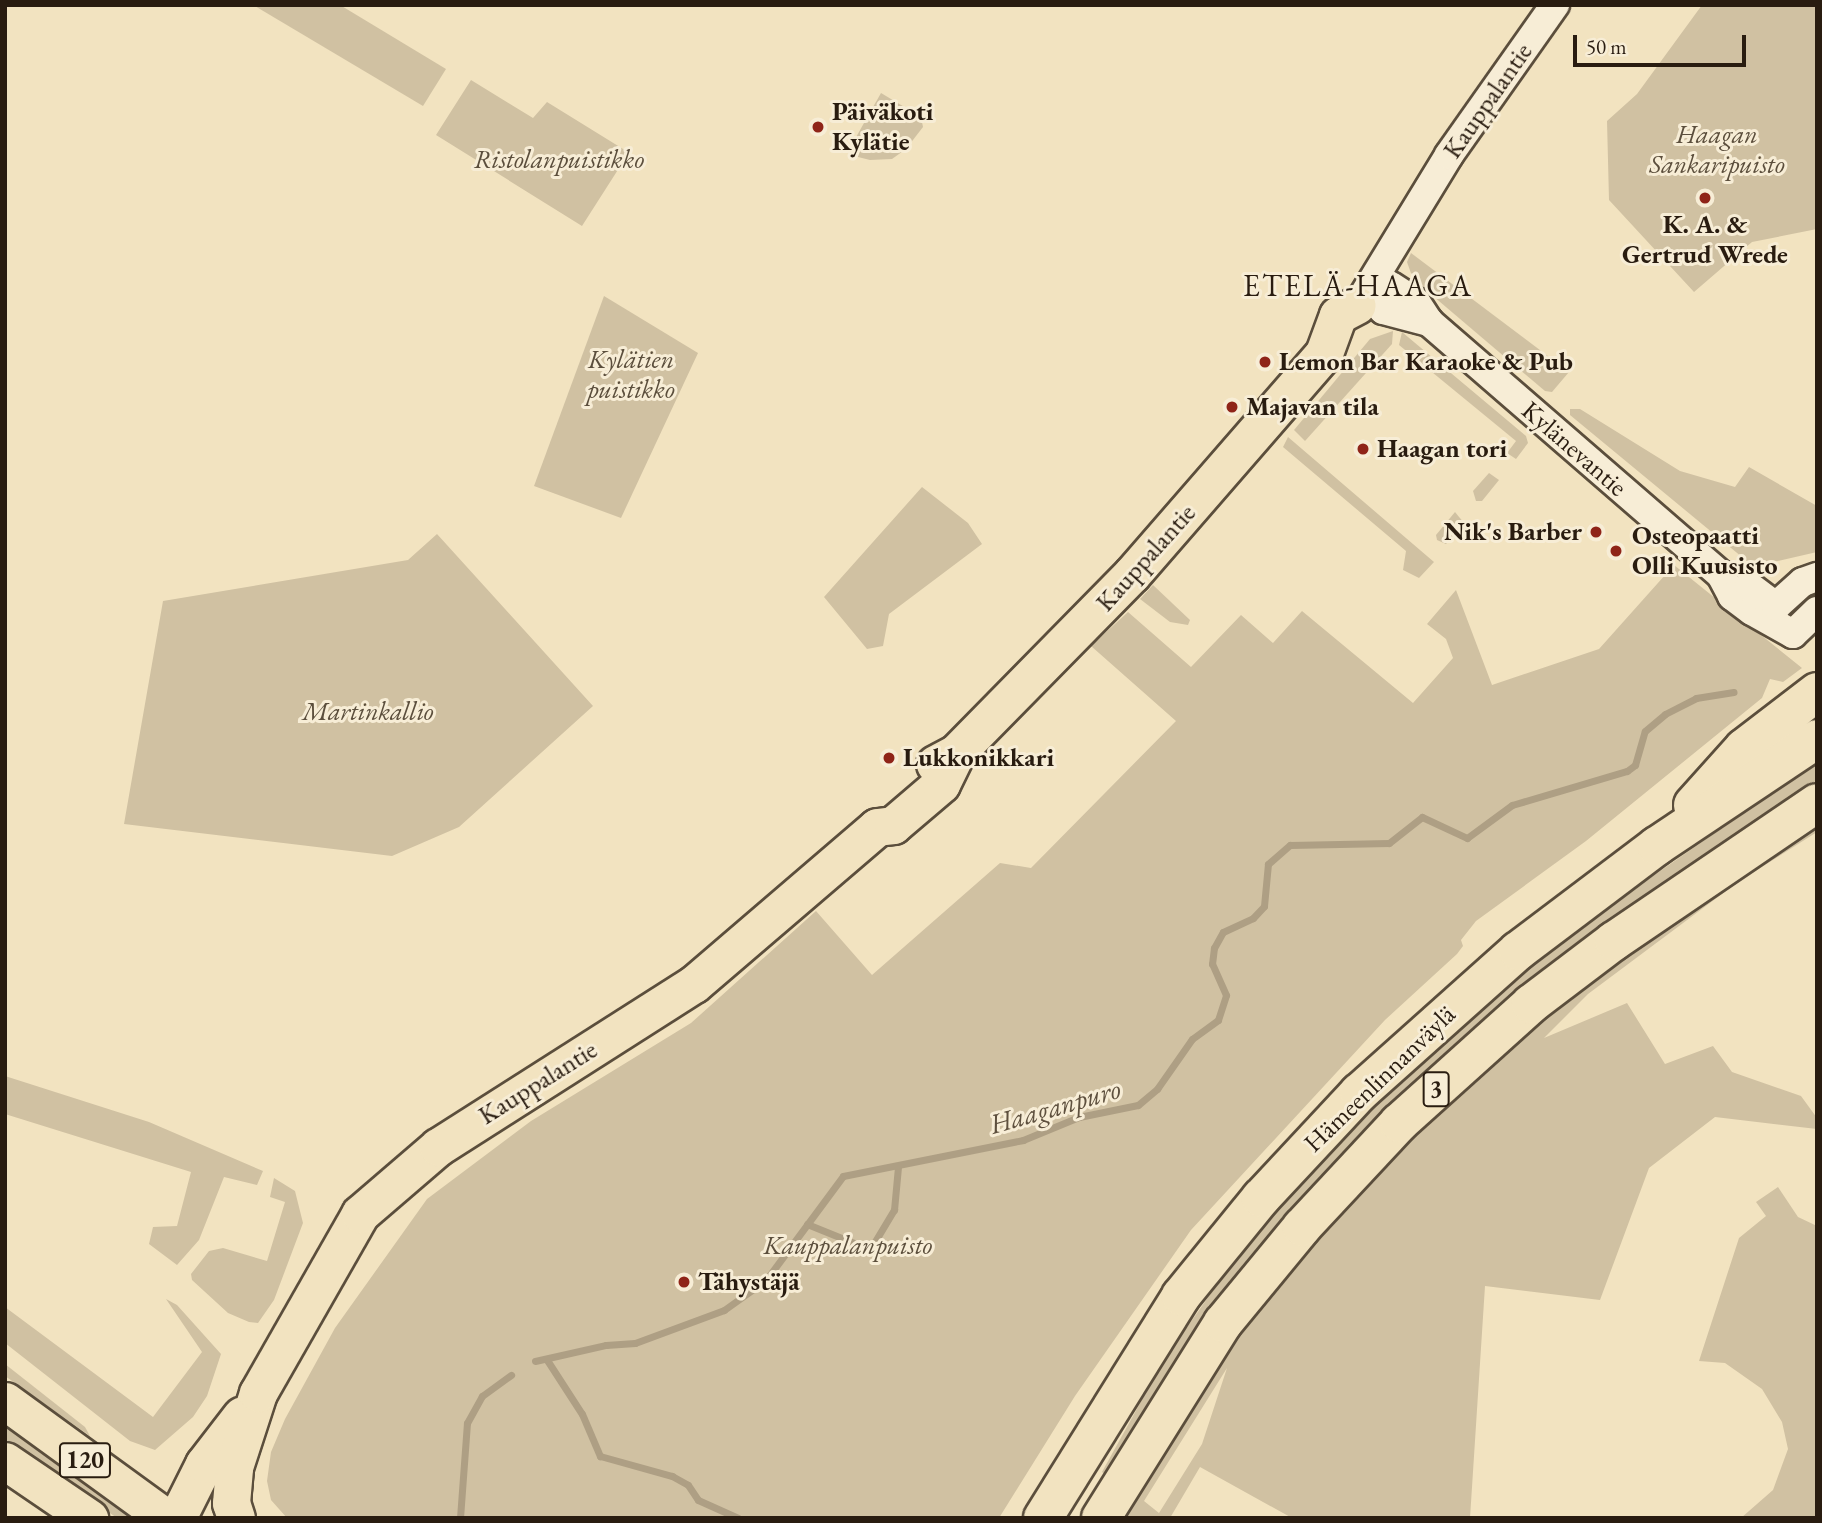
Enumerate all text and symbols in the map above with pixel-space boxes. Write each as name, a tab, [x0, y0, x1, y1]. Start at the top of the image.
scale bar	[1577, 21, 1750, 65]
text: 50 m	[1586, 33, 1627, 60]
street label: Kauppalantie	[1437, 37, 1539, 165]
place label: Päiväkoti Kylätie	[832, 96, 933, 158]
marker: Päiväkoti Kylätie	[810, 119, 826, 135]
park label: Haagan Sankaripuisto	[1649, 119, 1785, 180]
park label: Ristolanpuistikko	[474, 144, 644, 176]
marker: K. A. & Gertrud Wrede	[1697, 190, 1713, 206]
place label: K. A. & Gertrud Wrede	[1622, 209, 1788, 270]
district label: ETELÄ-HAAGA	[1244, 268, 1472, 304]
park label: Kylätien puistikko	[587, 344, 675, 406]
place label: Lemon Bar Karaoke & Pub	[1279, 346, 1573, 378]
marker: Lemon Bar Karaoke & Pub	[1257, 354, 1273, 370]
place label: Majavan tila	[1246, 391, 1379, 423]
street label: Kylänevantie	[1515, 395, 1633, 503]
marker: Majavan tila	[1224, 399, 1240, 415]
place label: Haagan tori	[1377, 433, 1507, 465]
marker: Haagan tori	[1355, 441, 1371, 457]
street label: Kauppalantie	[1090, 498, 1202, 618]
place label: Nik's Barber	[1444, 516, 1582, 548]
place label: Osteopaatti Olli Kuusisto	[1632, 520, 1777, 582]
marker: Nik's Barber	[1588, 524, 1604, 540]
marker: Osteopaatti Olli Kuusisto	[1606, 541, 1626, 561]
park label: Martinkallio	[302, 696, 434, 728]
place label: Lukkonikkari	[903, 742, 1054, 774]
marker: Lukkonikkari	[881, 750, 897, 766]
street label: Hämeenlinnanväylä	[1298, 999, 1462, 1159]
street label: Kauppalantie	[473, 1034, 603, 1132]
road number: 3	[1422, 1069, 1450, 1110]
water label: Haaganpuro	[986, 1071, 1124, 1141]
park label: Kauppalanpuisto	[764, 1230, 932, 1262]
place label: Tähystäjä	[698, 1266, 800, 1298]
marker: Tähystäjä	[676, 1274, 692, 1290]
road number: 120	[59, 1440, 111, 1480]

